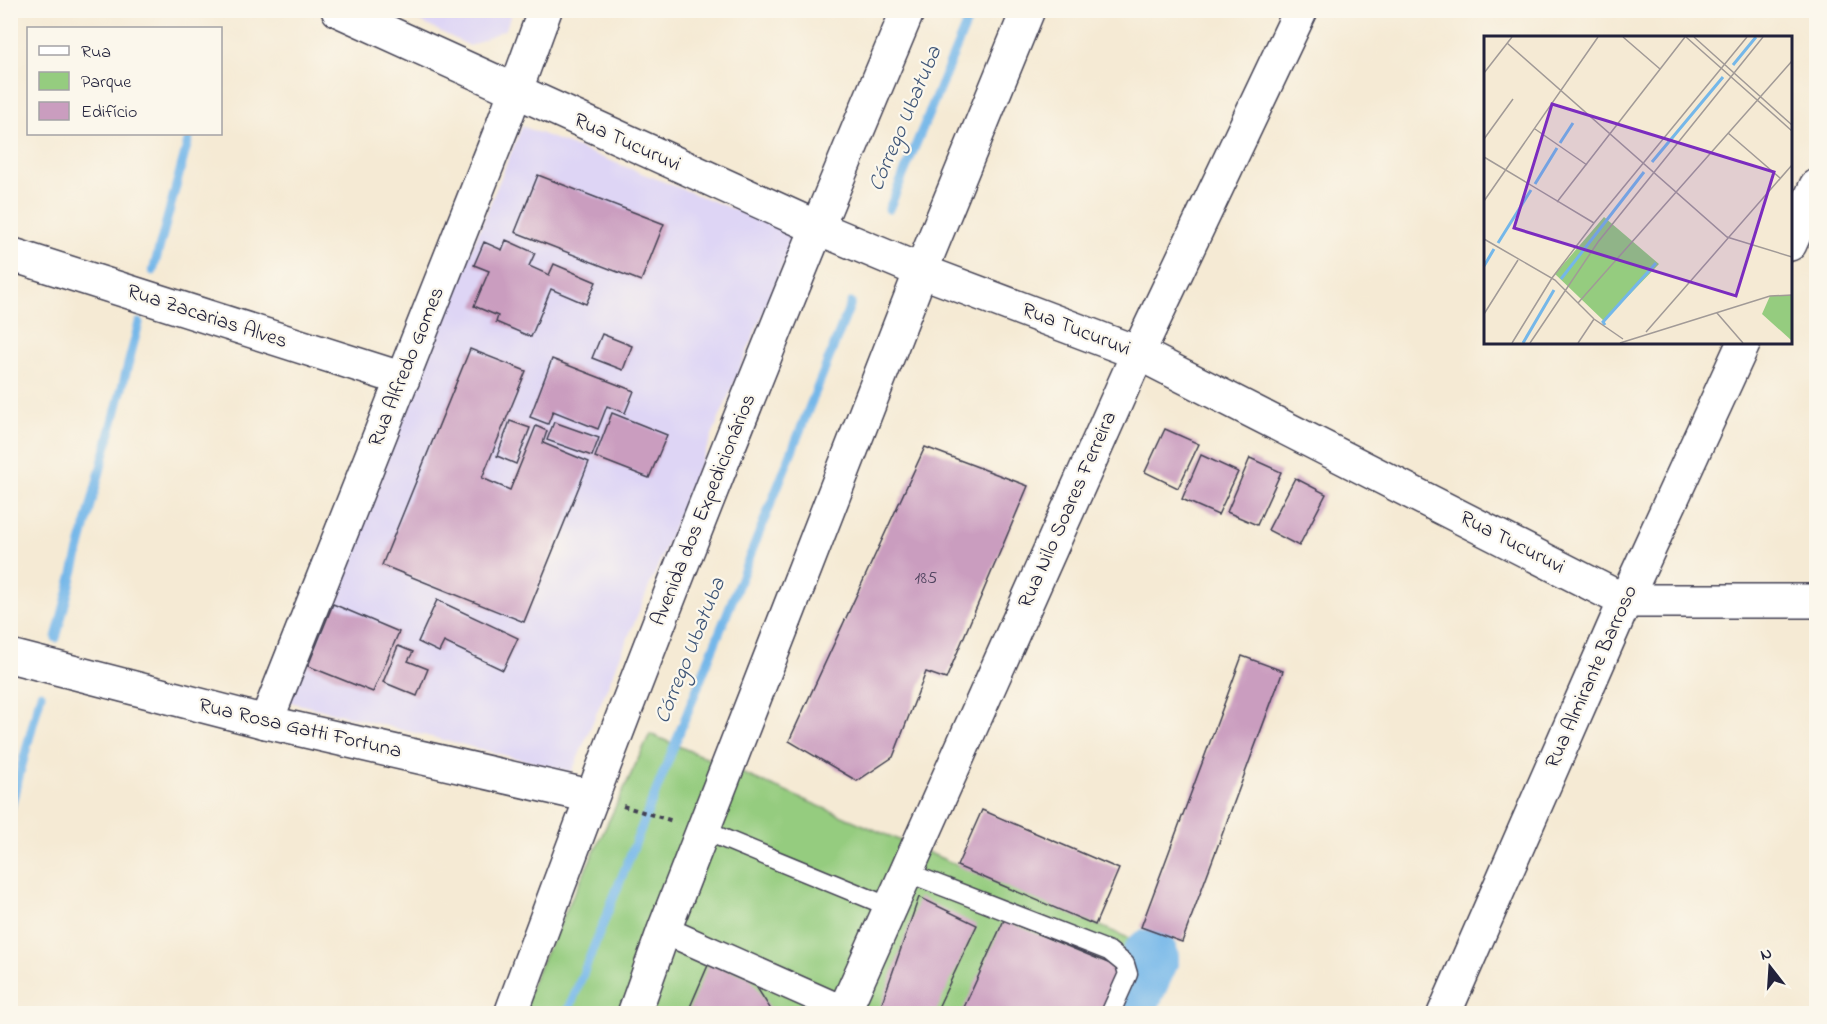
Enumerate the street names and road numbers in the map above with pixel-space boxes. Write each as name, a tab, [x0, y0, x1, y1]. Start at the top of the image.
street label: Rua Tucuruvi	[569, 106, 685, 180]
street label: Rua Zacarias Alves	[123, 277, 291, 357]
street label: Rua Alfredo Gomes	[361, 283, 453, 451]
street label: Rua Tucuruvi	[1017, 295, 1135, 365]
street label: Avenida dos Expedicionários	[644, 390, 764, 630]
street label: Rua Nilo Soares Ferreira	[1011, 407, 1125, 613]
street label: Rua Tucuruvi	[1454, 504, 1570, 582]
street label: Rua Almirante Barroso	[1538, 581, 1646, 773]
street label: Rua Rosa Gatti Fortuna	[196, 691, 404, 767]

